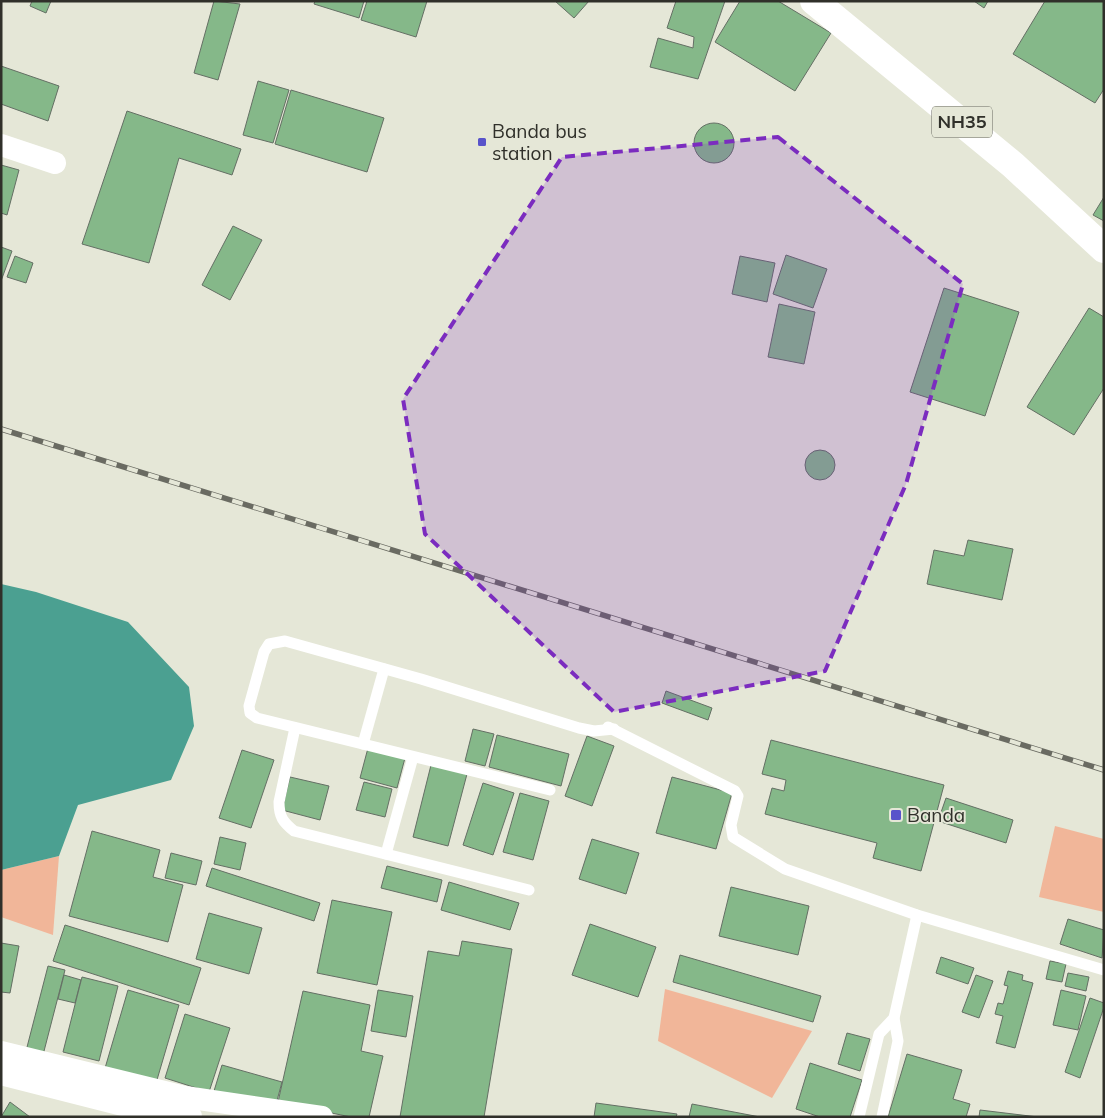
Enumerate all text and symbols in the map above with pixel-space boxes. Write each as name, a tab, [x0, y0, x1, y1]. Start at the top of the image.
road number: NH35	[932, 106, 992, 138]
place label: Banda bus station	[492, 119, 587, 165]
marker: Banda bus station	[476, 136, 488, 148]
place label: Banda	[907, 803, 965, 827]
marker: Banda	[889, 808, 903, 822]

